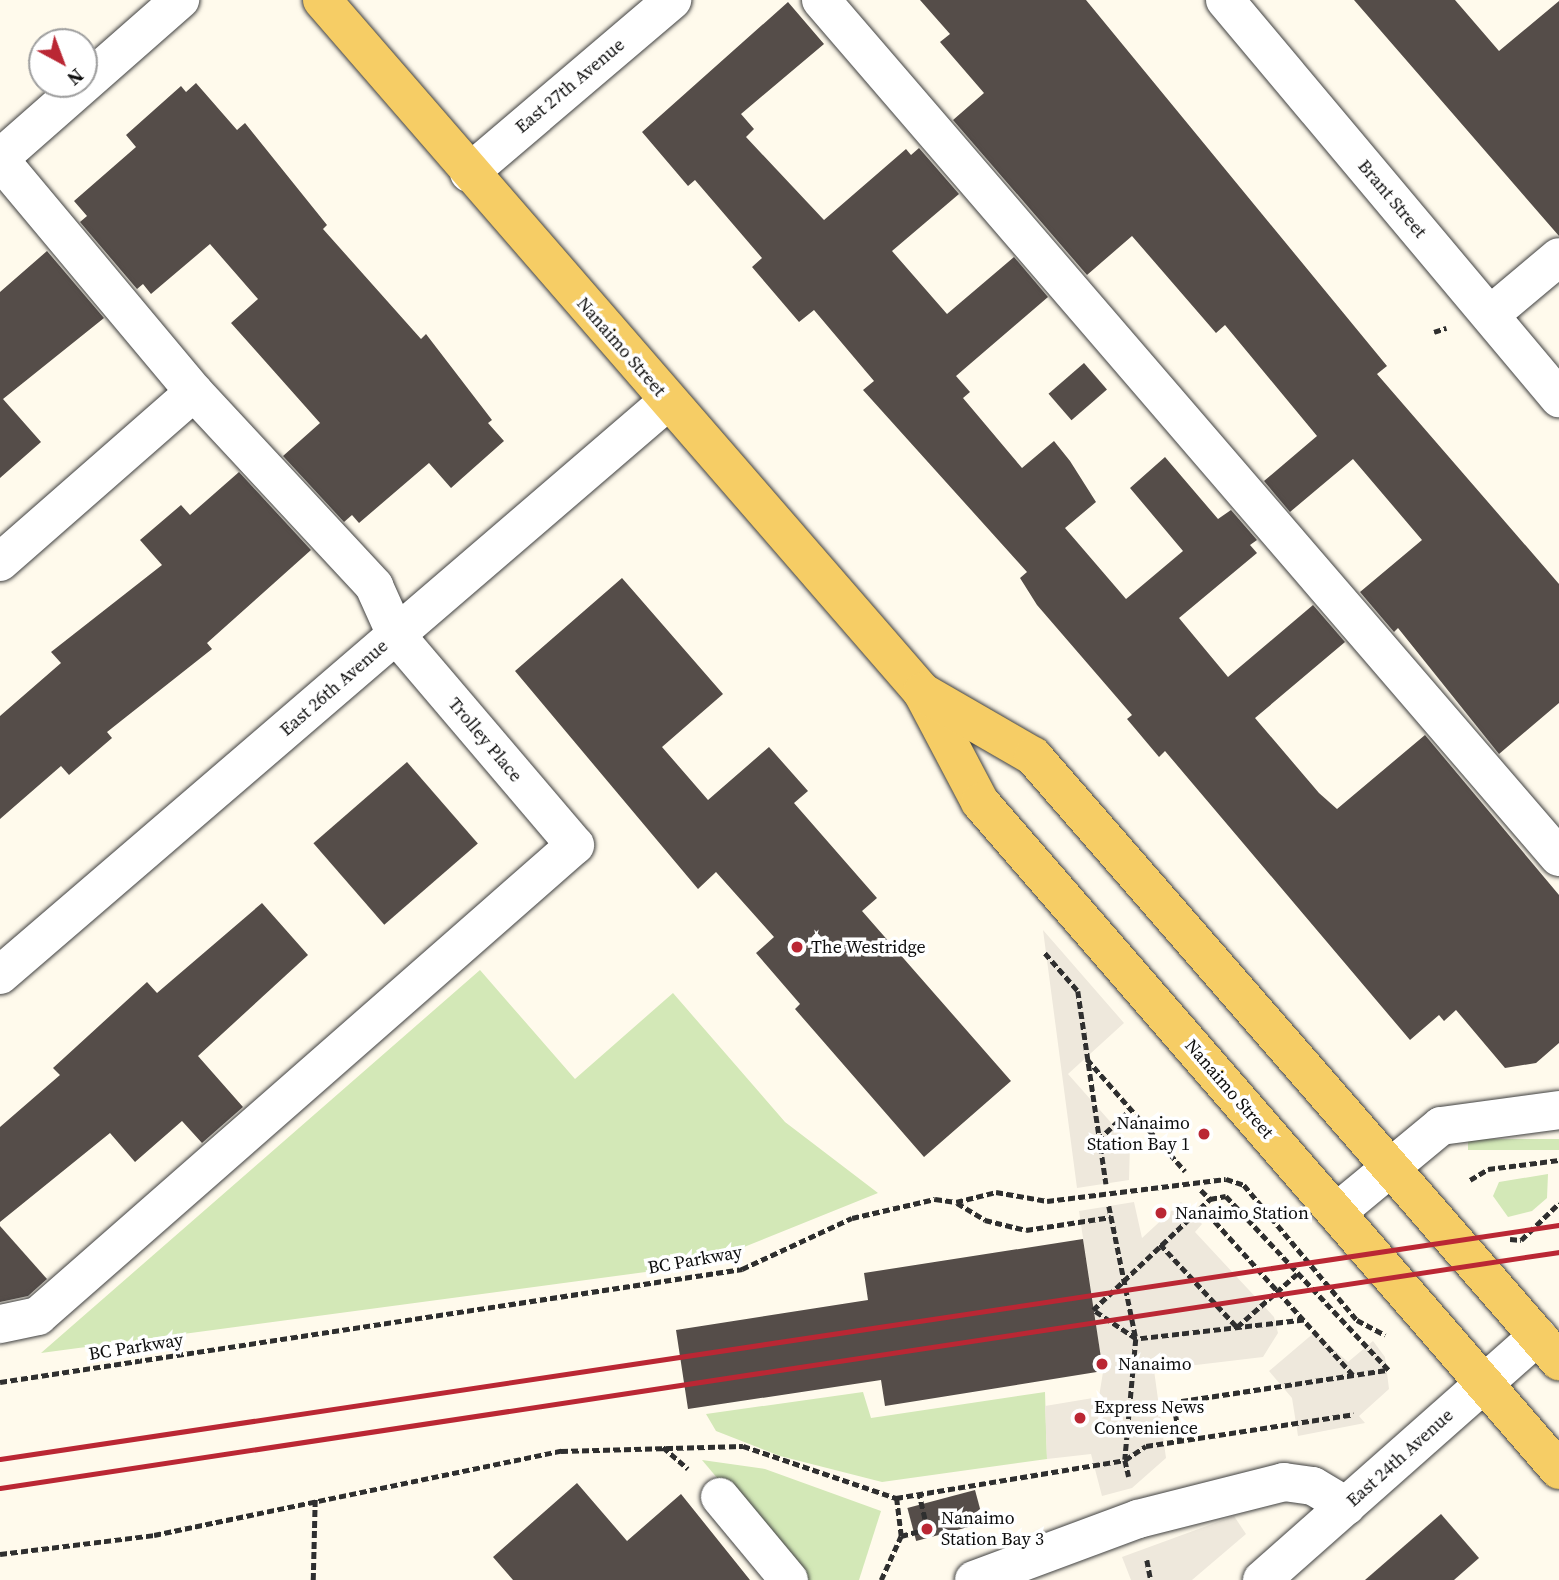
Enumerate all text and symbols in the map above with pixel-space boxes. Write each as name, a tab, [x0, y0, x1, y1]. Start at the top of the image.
north arrow	[28, 28, 98, 98]
street label: East 27th Avenue	[511, 34, 629, 138]
text: N	[62, 63, 89, 92]
street label: Brant Street	[1353, 156, 1431, 242]
street label: Nanaimo Street	[572, 293, 670, 401]
street label: East 26th Avenue	[276, 635, 392, 741]
street label: Trolley Place	[443, 693, 527, 787]
place label: The Westridge	[811, 936, 926, 958]
marker: The Westridge	[789, 939, 805, 955]
street label: Nanaimo Street	[1180, 1035, 1278, 1143]
place label: Nanaimo Station Bay 1	[1087, 1113, 1190, 1156]
marker: Nanaimo Station Bay 1	[1196, 1126, 1212, 1142]
place label: Nanaimo Station	[1175, 1202, 1309, 1224]
marker: Nanaimo Station	[1153, 1205, 1169, 1221]
street label: BC Parkway	[646, 1241, 744, 1279]
street label: BC Parkway	[87, 1329, 185, 1365]
place label: Nanaimo	[1118, 1353, 1192, 1375]
marker: Nanaimo	[1092, 1354, 1112, 1374]
place label: Express News Convenience	[1094, 1397, 1204, 1440]
street label: East 24th Avenue	[1342, 1405, 1458, 1511]
marker: Express News Convenience	[1072, 1410, 1088, 1426]
place label: Nanaimo Station Bay 3	[941, 1508, 1044, 1550]
marker: Nanaimo Station Bay 3	[919, 1521, 935, 1537]

